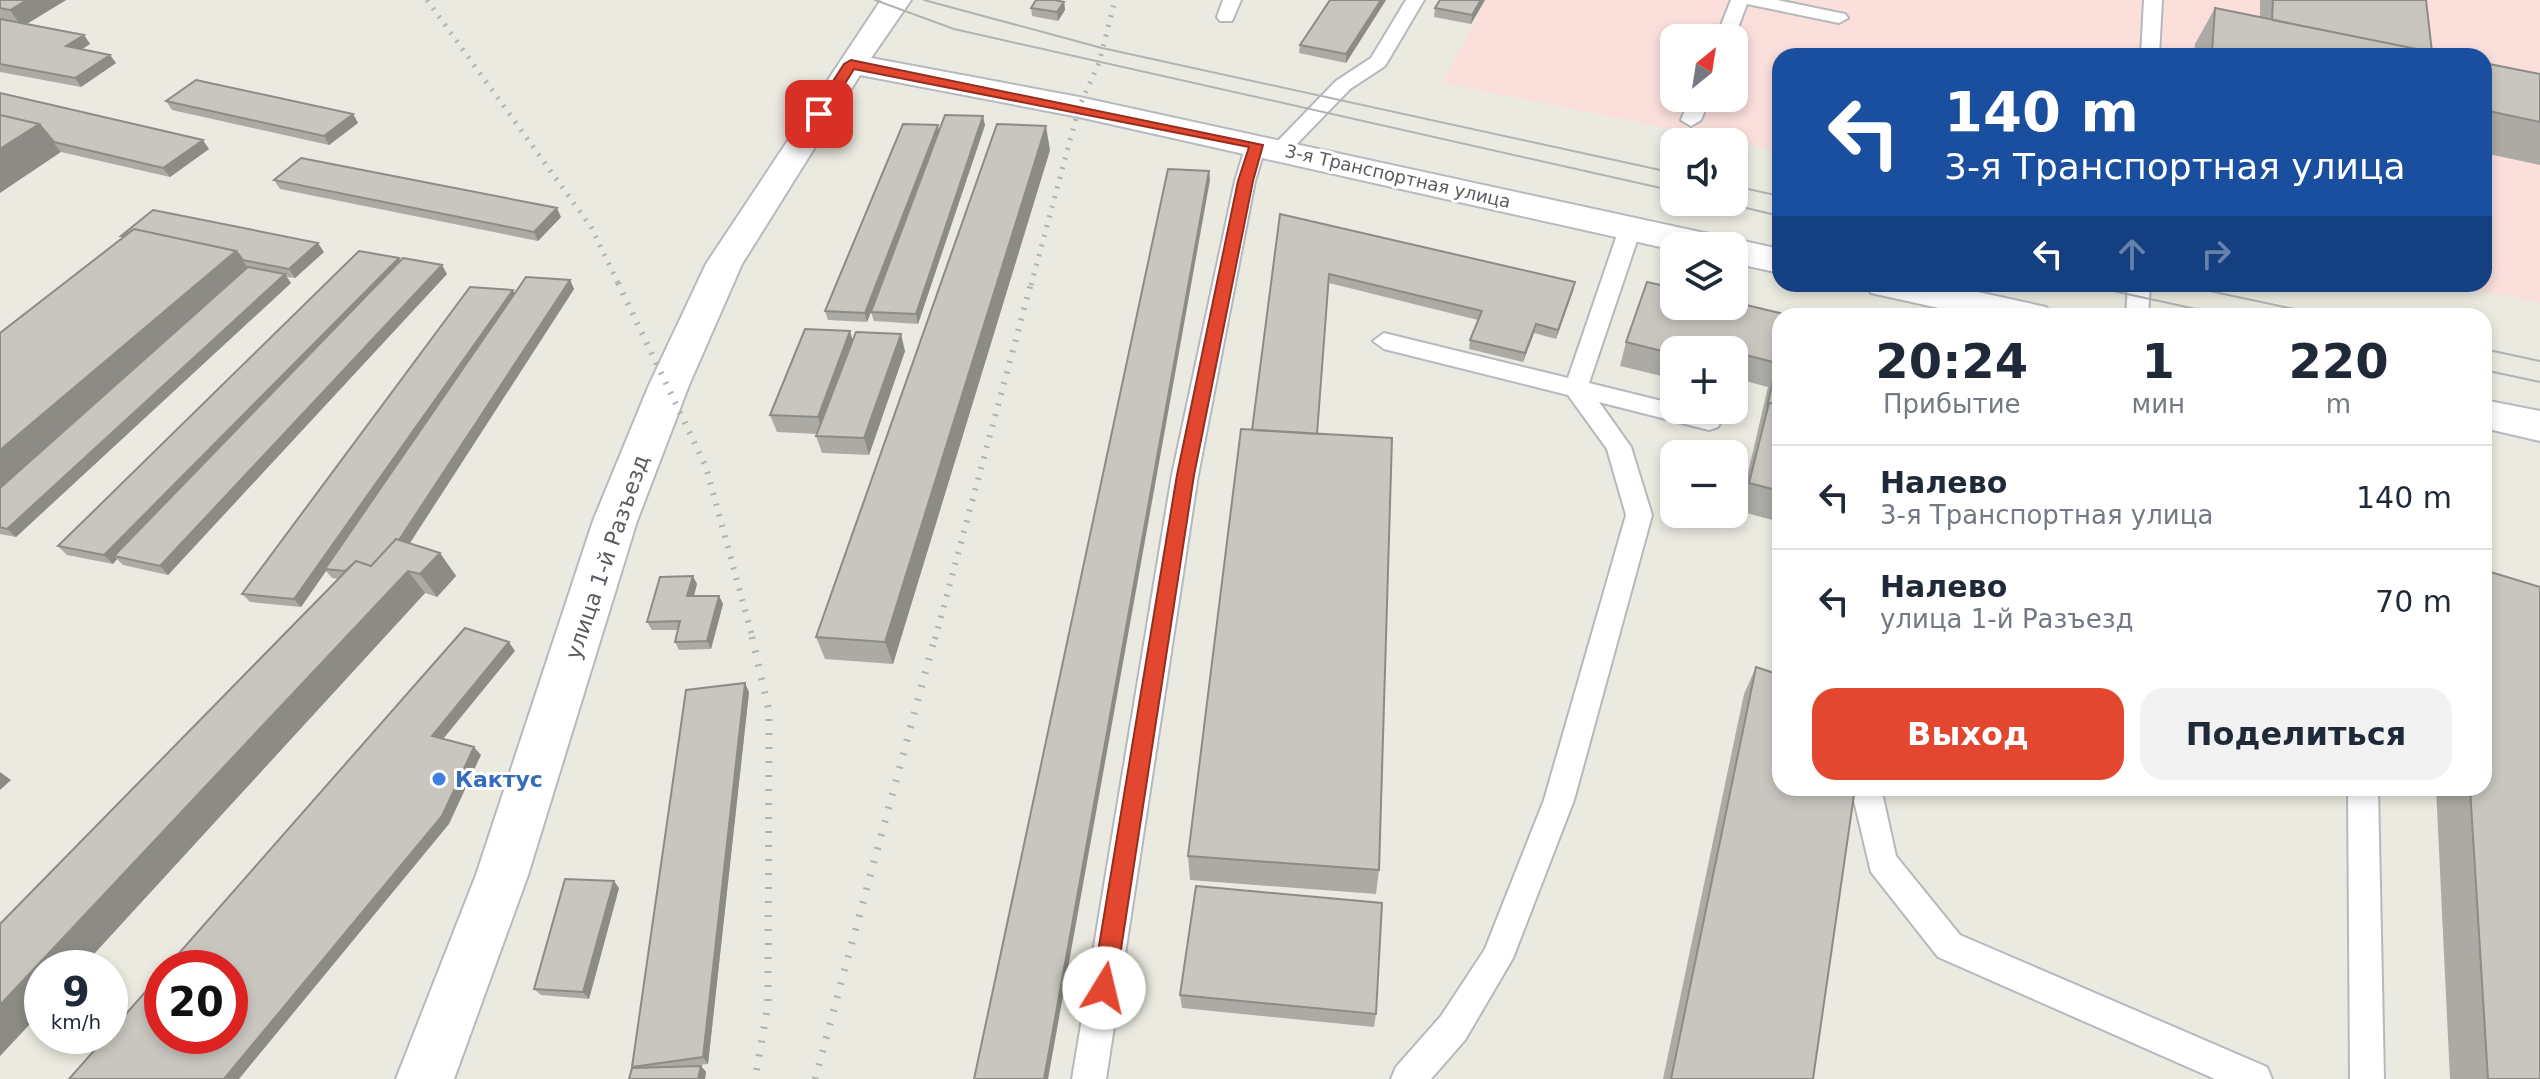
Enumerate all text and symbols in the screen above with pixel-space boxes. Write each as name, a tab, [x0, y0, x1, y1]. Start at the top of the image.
north arrow	[1660, 24, 1748, 112]
map controls	[1660, 24, 1748, 528]
text: 140 m	[1944, 79, 2139, 144]
pin	[785, 80, 853, 148]
icon: left	[1812, 80, 1916, 184]
icon: arrive	[797, 92, 841, 136]
button: sound	[1660, 128, 1748, 216]
street label: 3-я Транспортная улица	[1283, 140, 1513, 212]
text: 3-я Транспортная улица	[1944, 146, 2406, 187]
button: layers	[1660, 232, 1748, 320]
icon: left	[2026, 232, 2070, 276]
icon: ahead	[2110, 232, 2154, 276]
icon: right	[2194, 232, 2238, 276]
text: 20:24	[1875, 333, 2028, 389]
text: 1	[2142, 333, 2175, 389]
text: 220	[2288, 333, 2389, 389]
button: +	[1660, 336, 1748, 424]
text: Прибытие	[1883, 389, 2021, 419]
text: мин	[2132, 389, 2185, 419]
text: m	[2326, 389, 2351, 419]
button: −	[1660, 440, 1748, 528]
street label: улица 1-й Разъезд	[560, 452, 654, 662]
text: Налево	[1880, 465, 2007, 500]
icon: left	[1812, 475, 1856, 519]
text: 140 m	[2356, 480, 2452, 515]
text: 3-я Транспортная улица	[1880, 500, 2213, 530]
text: Налево	[1880, 569, 2007, 604]
icon: left	[1812, 579, 1856, 623]
text: 70 m	[2375, 584, 2452, 619]
text: улица 1-й Разъезд	[1880, 604, 2134, 634]
button: Выход	[1812, 688, 2124, 780]
button: Поделиться	[2140, 688, 2452, 780]
place label: Кактус	[455, 767, 543, 792]
marker: Кактус	[430, 770, 448, 788]
position arrow	[1062, 946, 1146, 1030]
speed limit sign: 20	[144, 950, 248, 1054]
text: 9	[62, 969, 90, 1015]
text: km/h	[51, 1010, 101, 1034]

